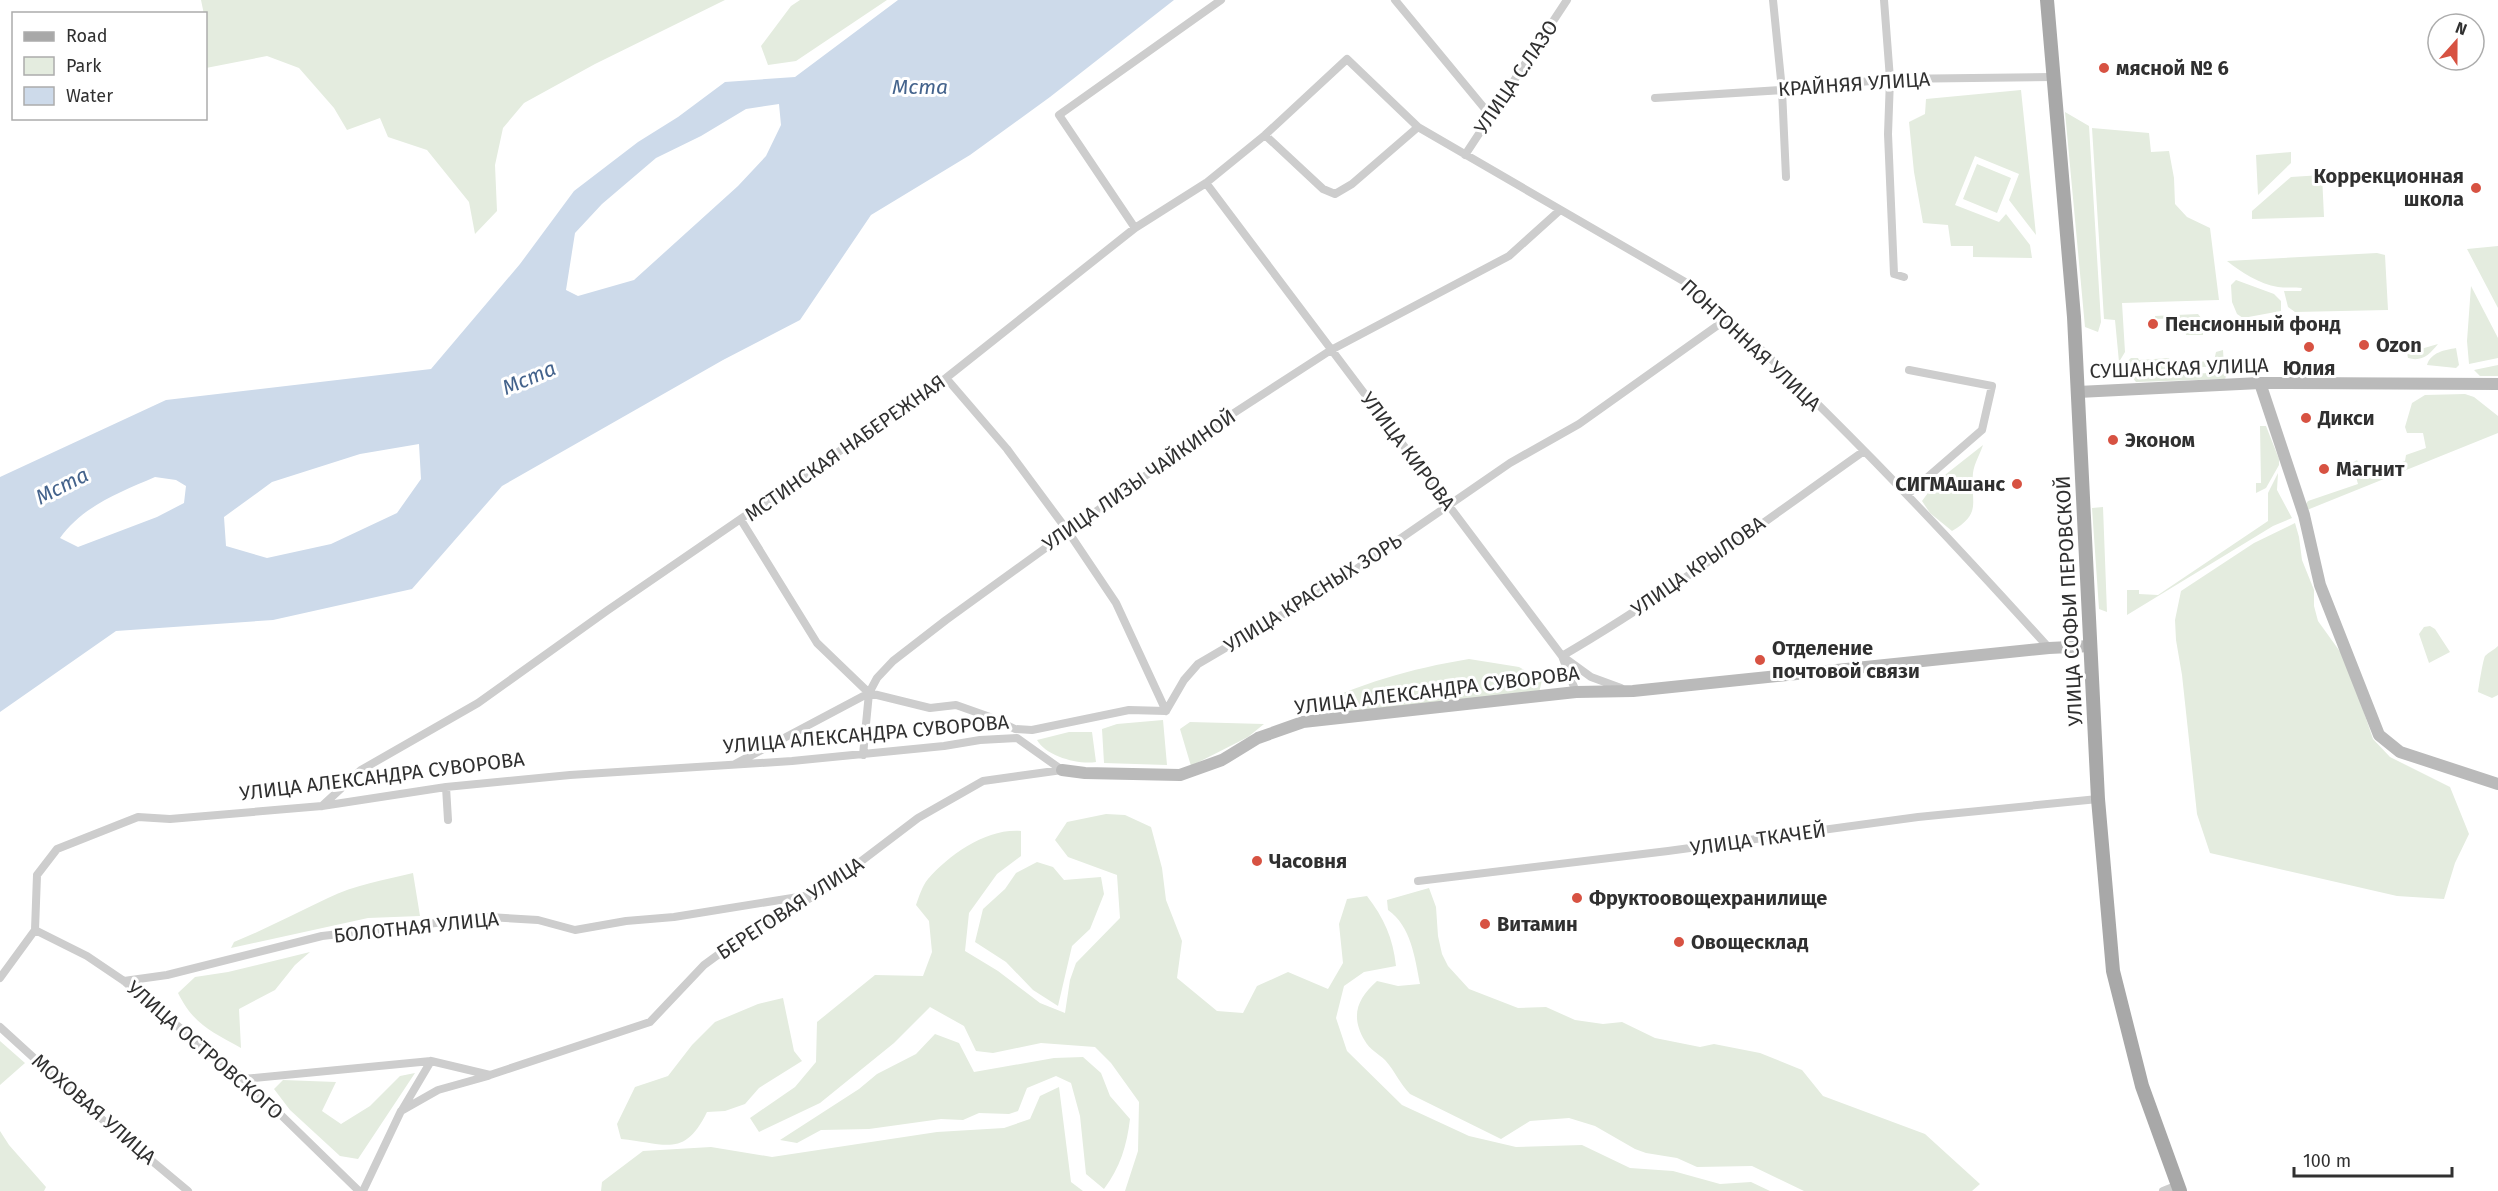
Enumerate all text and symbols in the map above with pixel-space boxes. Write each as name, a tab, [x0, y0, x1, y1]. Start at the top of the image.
legend	[12, 12, 207, 120]
north arrow	[2426, 12, 2486, 72]
street label: УЛИЦА С.ЛАЗО	[1469, 15, 1563, 139]
text: N	[2453, 18, 2470, 39]
text: Road	[66, 25, 108, 47]
text: Park	[66, 55, 102, 77]
place label: мясной № 6	[2116, 56, 2229, 80]
marker: мясной № 6	[2097, 61, 2111, 75]
street label: КРАЙНЯЯ УЛИЦА	[1777, 67, 1931, 101]
water label: Мста	[892, 74, 948, 100]
text: Water	[66, 85, 113, 107]
place label: Коррекционная школа	[2313, 164, 2464, 211]
marker: Коррекционная школа	[2469, 181, 2483, 195]
street label: ПОНТОННАЯ УЛИЦА	[1676, 274, 1826, 416]
place label: Пенсионный фонд	[2165, 312, 2341, 336]
marker: Пенсионный фонд	[2146, 317, 2160, 331]
place label: Ozon	[2376, 333, 2422, 357]
marker: Ozon	[2357, 338, 2371, 352]
marker: Юлия	[2302, 340, 2316, 354]
street label: СУШАНСКАЯ УЛИЦА	[2089, 353, 2270, 383]
water label: Мста	[498, 355, 560, 401]
place label: Юлия	[2283, 356, 2335, 380]
street label: МСТИНСКАЯ НАБЕРЕЖНАЯ	[740, 370, 950, 526]
street label: УЛИЦА КИРОВА	[1356, 387, 1461, 515]
street label: УЛИЦА ЛИЗЫ ЧАЙКИНОЙ	[1038, 404, 1240, 556]
place label: Дикси	[2317, 406, 2375, 430]
marker: Дикси	[2299, 411, 2313, 425]
place label: Эконом	[2125, 428, 2195, 452]
marker: Эконом	[2106, 433, 2120, 447]
place label: Магнит	[2336, 457, 2405, 481]
water label: Мста	[31, 462, 93, 510]
marker: Магнит	[2317, 462, 2331, 476]
place label: СИГМАшанс	[1895, 472, 2005, 496]
street label: УЛИЦА СОФЬИ ПЕРОВСКОЙ	[2050, 475, 2088, 727]
marker: СИГМАшанс	[2010, 477, 2024, 491]
street label: УЛИЦА КРЫЛОВА	[1627, 511, 1770, 621]
street label: УЛИЦА КРАСНЫХ ЗОРЬ	[1220, 528, 1406, 658]
place label: Отделение почтовой связи	[1772, 636, 1920, 683]
marker: Отделение почтовой связи	[1753, 653, 1767, 667]
street label: УЛИЦА АЛЕКСАНДРА СУВОРОВА	[1293, 661, 1581, 719]
street label: УЛИЦА АЛЕКСАНДРА СУВОРОВА	[722, 710, 1010, 758]
street label: УЛИЦА АЛЕКСАНДРА СУВОРОВА	[238, 747, 526, 805]
street label: УЛИЦА ТКАЧЕЙ	[1689, 818, 1827, 860]
place label: Часовня	[1269, 849, 1347, 873]
street label: БЕРЕГОВАЯ УЛИЦА	[712, 851, 868, 964]
marker: Часовня	[1250, 854, 1264, 868]
place label: Фруктоовощехранилище	[1589, 886, 1827, 910]
marker: Фруктоовощехранилище	[1570, 891, 1584, 905]
street label: БОЛОТНАЯ УЛИЦА	[332, 906, 500, 948]
place label: Витамин	[1497, 912, 1578, 936]
marker: Витамин	[1478, 917, 1492, 931]
place label: Овощесклад	[1691, 930, 1808, 954]
marker: Овощесклад	[1672, 935, 1686, 949]
street label: УЛИЦА ОСТРОВСКОГО	[122, 976, 288, 1124]
street label: МОХОВАЯ УЛИЦА	[27, 1049, 161, 1170]
scale bar	[2294, 1140, 2452, 1178]
text: 100 m	[2303, 1150, 2351, 1172]

